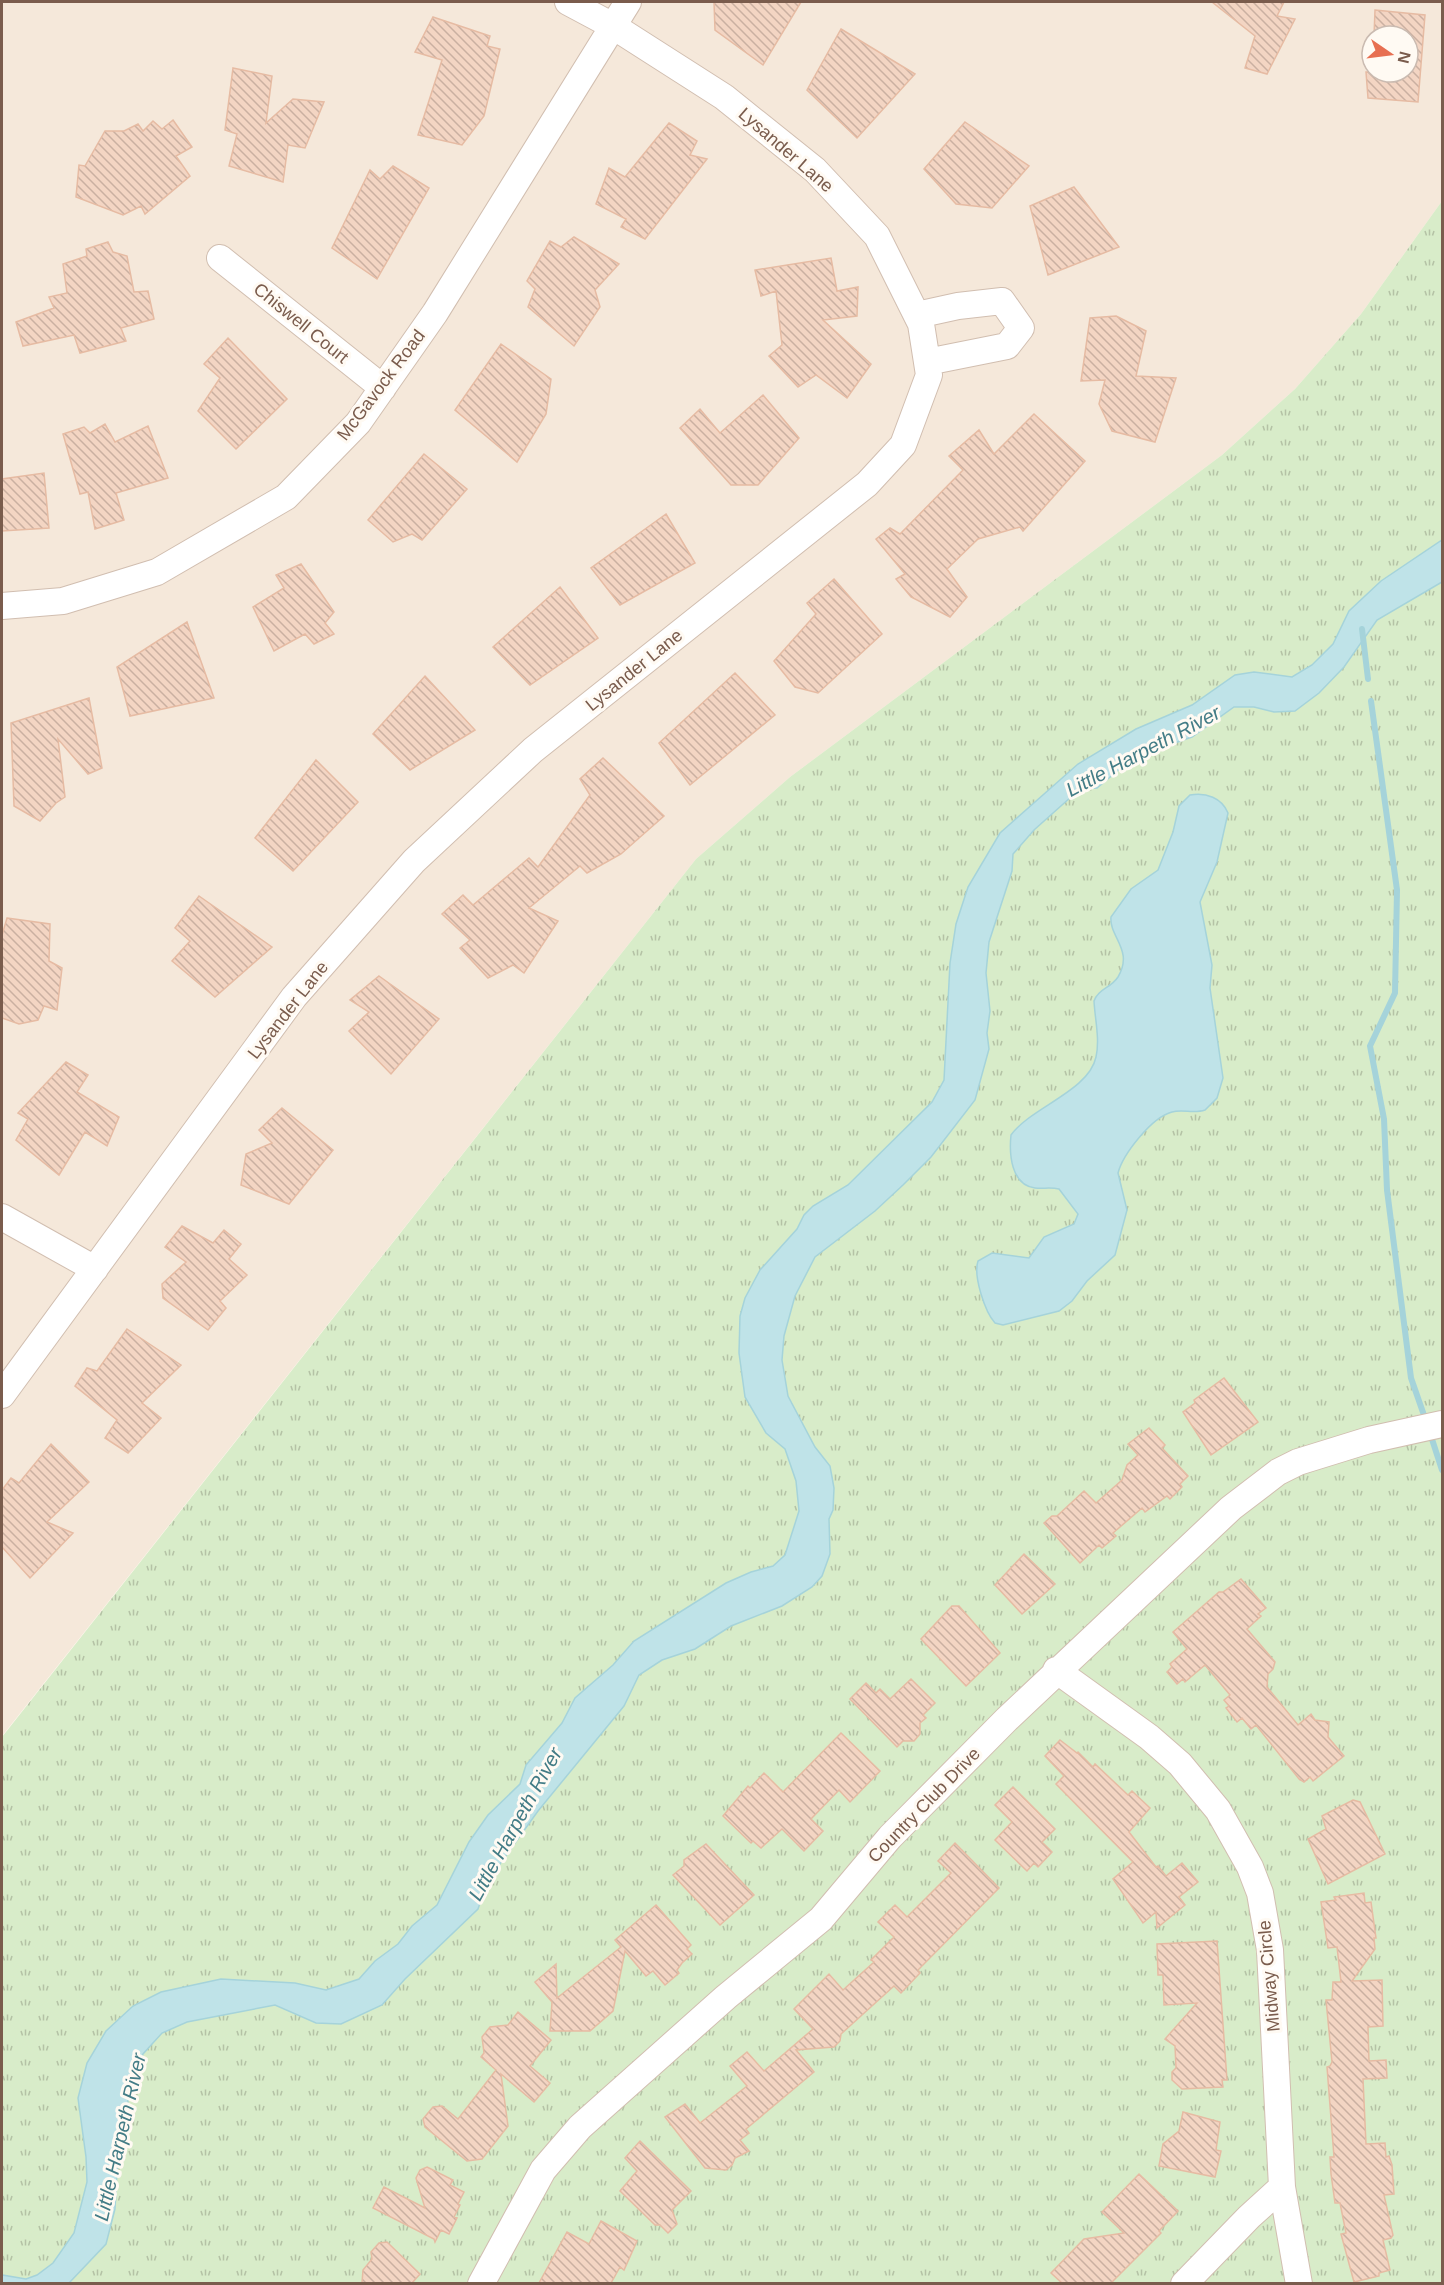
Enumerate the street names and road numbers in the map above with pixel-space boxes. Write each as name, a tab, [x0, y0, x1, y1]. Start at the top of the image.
street label: Lysander Lane	[735, 104, 837, 196]
street label: Chiswell Court	[250, 279, 352, 367]
street label: McGavock Road	[333, 326, 429, 444]
street label: Lysander Lane	[582, 625, 686, 715]
street label: Lysander Lane	[244, 957, 332, 1063]
street label: Country Club Drive	[864, 1743, 984, 1867]
street label: Midway Circle	[1254, 1919, 1284, 2033]

